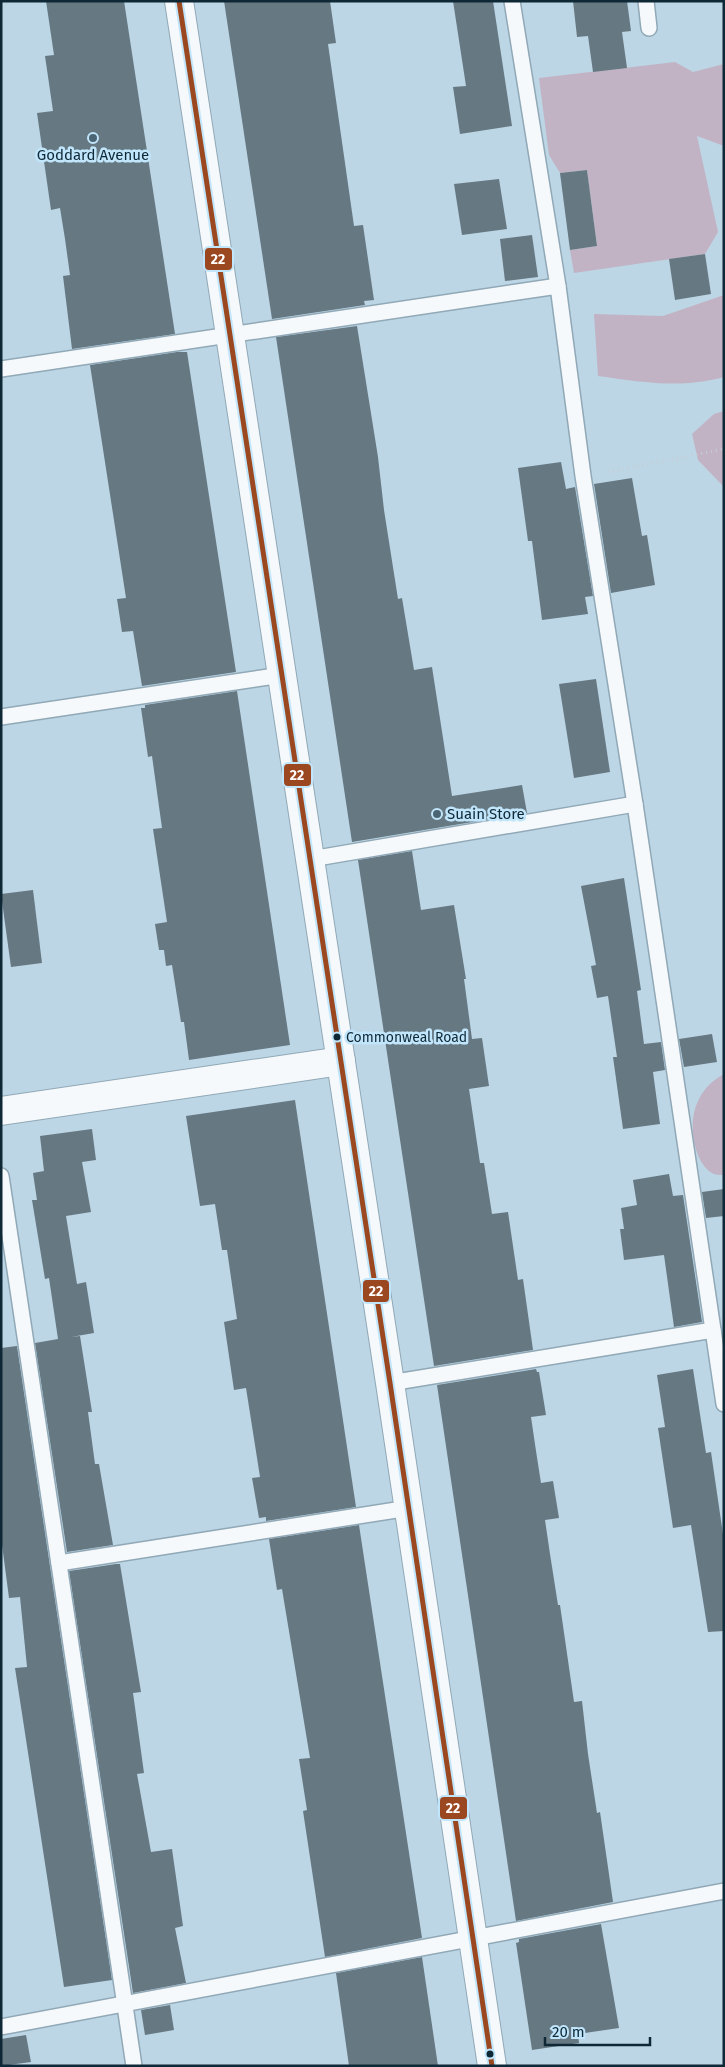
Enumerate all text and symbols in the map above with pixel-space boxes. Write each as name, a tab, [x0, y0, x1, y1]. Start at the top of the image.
marker: Goddard Avenue	[87, 132, 99, 144]
place label: Goddard Avenue	[37, 146, 149, 164]
line badge: 22	[204, 247, 233, 271]
text: 22	[211, 251, 225, 268]
line badge: 22	[283, 763, 312, 787]
text: 22	[290, 767, 304, 784]
place label: Suain Store	[447, 805, 525, 823]
marker: Suain Store	[431, 808, 443, 820]
place label: Commonweal Road	[346, 1029, 467, 1046]
marker: Commonweal Road	[332, 1032, 342, 1042]
line badge: 22	[362, 1279, 390, 1303]
text: 22	[369, 1283, 383, 1300]
line badge: 22	[439, 1796, 468, 1820]
text: 22	[446, 1800, 460, 1817]
scale bar	[545, 2014, 650, 2046]
text: 20 m	[552, 2023, 585, 2041]
unlabelled marker	[485, 2049, 495, 2059]

